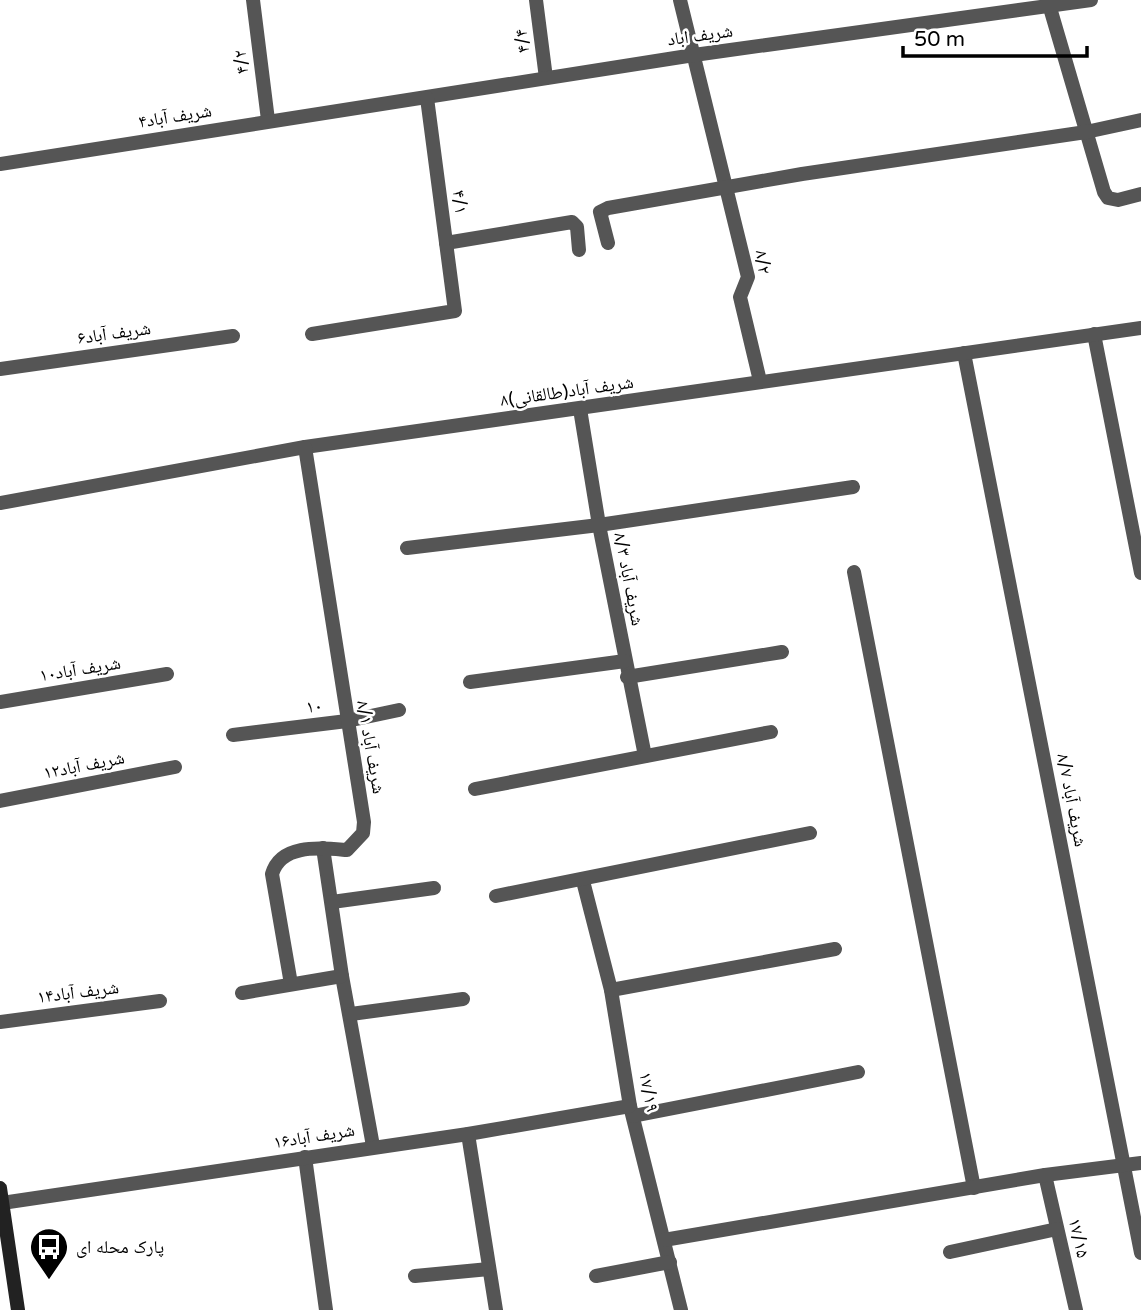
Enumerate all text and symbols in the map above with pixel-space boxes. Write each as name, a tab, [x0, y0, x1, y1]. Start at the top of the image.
scale bar	[903, 14, 1087, 58]
street label: شریف اباد	[666, 20, 734, 50]
text: 50 m	[914, 27, 965, 52]
street label: ۴/۴	[510, 28, 534, 54]
street label: ۴/۲	[229, 49, 253, 75]
street label: ۴شریف آباد	[137, 99, 213, 133]
street label: ۴/۱	[448, 189, 472, 215]
street label: ۸/۲	[750, 249, 776, 275]
street label: شریف آباد۶	[76, 317, 152, 349]
street label: ۸شریف آباد(طالقانی)	[499, 371, 635, 411]
street label: شریف آباد ۸/۳	[609, 530, 649, 628]
street label: شریف آباد۱۰	[38, 652, 122, 686]
street label: ۱۰	[305, 694, 323, 718]
street label: شریف آباد ۸/۱	[352, 698, 390, 796]
street label: شریف آباد۱۲	[42, 746, 126, 784]
street label: شریف آباد ۸/۷	[1052, 751, 1092, 849]
street label: شریف آباد۱۴	[36, 976, 120, 1008]
street label: ۱۷/۱۹	[634, 1070, 664, 1114]
street label: شریف آباد۱۶	[272, 1119, 356, 1153]
street label: ۱۷/۱۵	[1064, 1216, 1094, 1260]
bus stop icon: پارک محله ای	[28, 1226, 70, 1281]
place label: پارک محله ای	[76, 1236, 164, 1258]

